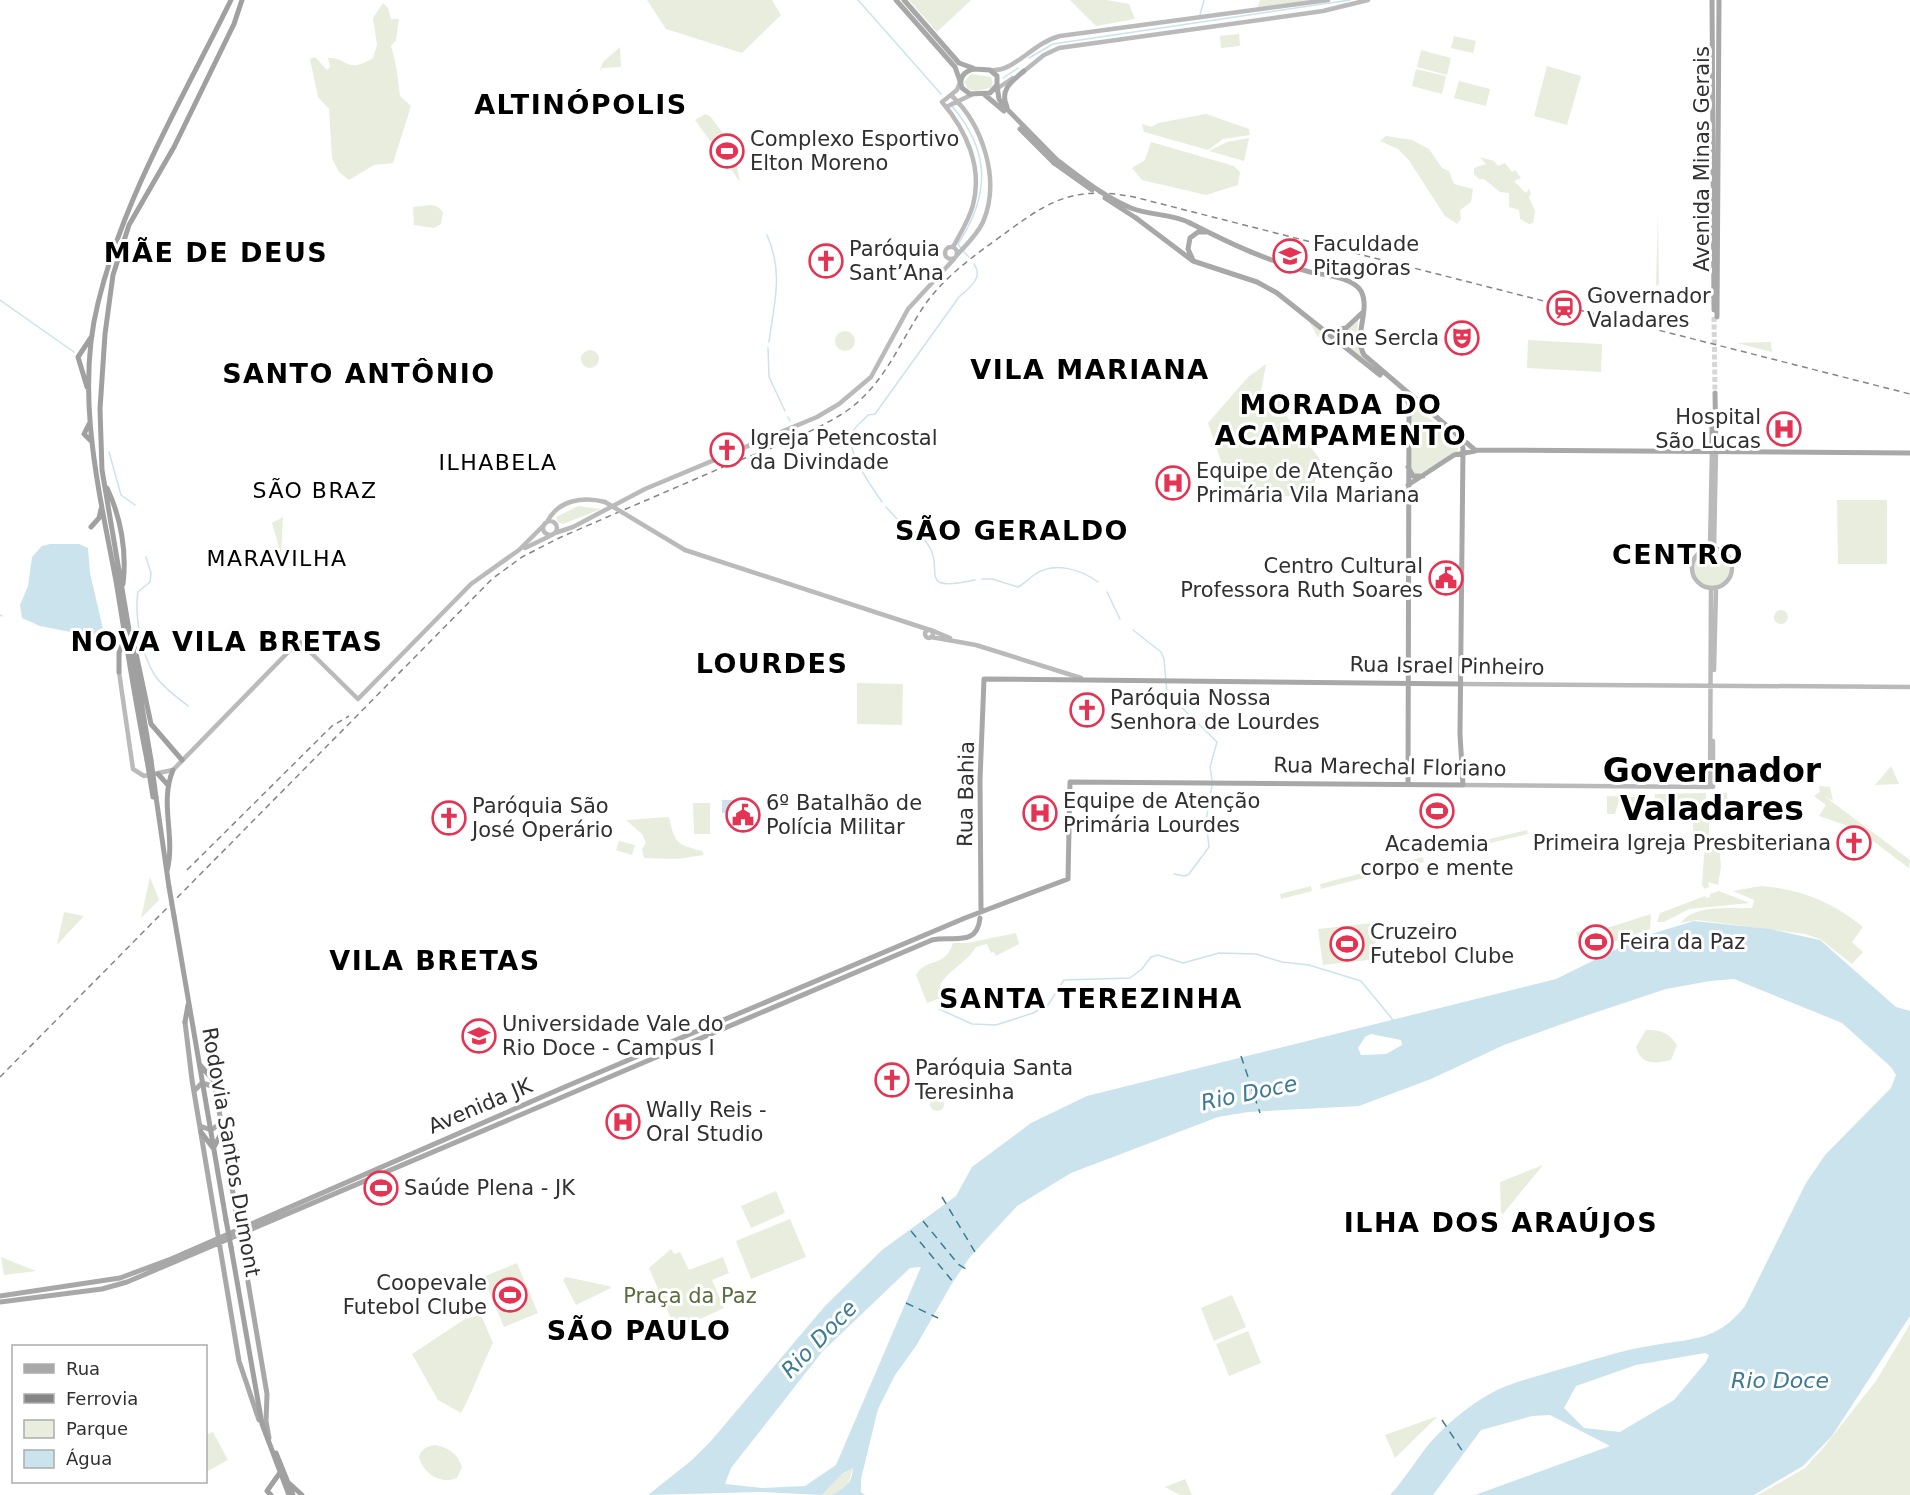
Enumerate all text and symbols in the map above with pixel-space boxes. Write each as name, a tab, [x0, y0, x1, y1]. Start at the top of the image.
street label: Avenida Minas Gerais	[1690, 46, 1714, 272]
district label: ALTINÓPOLIS	[474, 89, 688, 120]
place label: Complexo Esportivo Elton Moreno	[750, 127, 959, 175]
sports icon: Complexo Esportivo Elton Moreno	[709, 133, 745, 169]
place label: Faculdade Pitagoras	[1313, 232, 1419, 280]
district label: MÃE DE DEUS	[104, 237, 328, 268]
place label: Paróquia Sant’Ana	[849, 237, 944, 285]
school or university icon: Faculdade Pitagoras	[1272, 238, 1308, 274]
church icon: Paróquia Sant’Ana	[808, 243, 844, 279]
place label: Governador Valadares	[1587, 284, 1711, 332]
station icon: Governador Valadares	[1546, 290, 1582, 326]
theatre icon: Cine Sercla	[1444, 320, 1480, 356]
place label: Cine Sercla	[1321, 326, 1439, 350]
district label: VILA MARIANA	[970, 354, 1210, 385]
district label: SANTO ANTÔNIO	[222, 358, 496, 389]
district label: MORADA DO ACAMPAMENTO	[1215, 389, 1467, 451]
place label: Hospital São Lucas	[1655, 405, 1761, 453]
hospital icon: Hospital São Lucas	[1766, 411, 1802, 447]
place label: Igreja Petencostal da Divindade	[750, 426, 938, 474]
church icon: Igreja Petencostal da Divindade	[709, 432, 745, 468]
district label: ILHABELA	[438, 450, 558, 475]
place label: Equipe de Atenção Primária Vila Mariana	[1196, 459, 1420, 507]
hospital icon: Equipe de Atenção Primária Vila Mariana	[1155, 465, 1191, 501]
district label: SÃO BRAZ	[253, 477, 377, 503]
district label: SÃO GERALDO	[895, 515, 1129, 546]
district label: CENTRO	[1612, 539, 1744, 570]
district label: MARAVILHA	[207, 546, 347, 571]
place label: Centro Cultural Professora Ruth Soares	[1180, 554, 1423, 602]
public building icon: Centro Cultural Professora Ruth Soares	[1428, 560, 1464, 596]
district label: NOVA VILA BRETAS	[70, 626, 384, 657]
district label: LOURDES	[696, 648, 848, 679]
street label: Rua Israel Pinheiro	[1349, 652, 1545, 680]
place label: Paróquia Nossa Senhora de Lourdes	[1110, 686, 1320, 734]
church icon: Paróquia Nossa Senhora de Lourdes	[1069, 692, 1105, 728]
street label: Rua Bahia	[953, 741, 979, 847]
district label: Governador Valadares	[1603, 751, 1822, 828]
street label: Rua Marechal Floriano	[1273, 753, 1507, 781]
place label: Equipe de Atenção Primária Lourdes	[1063, 789, 1260, 837]
place label: 6º Batalhão de Polícia Militar	[766, 791, 922, 839]
sports icon: Academia corpo e mente	[1419, 793, 1455, 829]
place label: Paróquia São José Operário	[470, 794, 613, 842]
hospital icon: Equipe de Atenção Primária Lourdes	[1022, 795, 1058, 831]
public building icon: 6º Batalhão de Polícia Militar	[725, 797, 761, 833]
church icon: Paróquia São José Operário	[431, 800, 467, 836]
church icon: Primeira Igreja Presbiteriana	[1836, 825, 1872, 861]
place label: Primeira Igreja Presbiteriana	[1533, 831, 1831, 855]
place label: Academia corpo e mente	[1360, 832, 1514, 880]
place label: Cruzeiro Futebol Clube	[1370, 920, 1514, 968]
sports icon: Feira da Paz	[1578, 924, 1614, 960]
sports icon: Cruzeiro Futebol Clube	[1329, 926, 1365, 962]
place label: Feira da Paz	[1619, 930, 1745, 954]
district label: VILA BRETAS	[329, 945, 541, 976]
district label: SANTA TEREZINHA	[939, 983, 1243, 1014]
place label: Universidade Vale do Rio Doce - Campus I	[502, 1012, 724, 1060]
school or university icon: Universidade Vale do Rio Doce - Campus I	[461, 1018, 497, 1054]
street label: Rodovia Santos Dumont	[197, 1025, 265, 1279]
place label: Paróquia Santa Teresinha	[914, 1056, 1073, 1104]
church icon: Paróquia Santa Teresinha	[874, 1062, 910, 1098]
water label: Rio Doce	[1199, 1071, 1299, 1115]
street label: Avenida JK	[424, 1073, 537, 1139]
place label: Wally Reis - Oral Studio	[646, 1098, 767, 1146]
hospital icon: Wally Reis - Oral Studio	[605, 1104, 641, 1140]
sports icon: Saúde Plena - JK	[363, 1170, 399, 1206]
place label: Saúde Plena - JK	[404, 1176, 576, 1200]
district label: ILHA DOS ARAÚJOS	[1344, 1207, 1658, 1238]
place label: Coopevale Futebol Clube	[343, 1271, 487, 1319]
sports icon: Coopevale Futebol Clube	[492, 1277, 528, 1313]
park label: Praça da Paz	[623, 1284, 757, 1308]
water label: Rio Doce	[776, 1295, 862, 1383]
district label: SÃO PAULO	[547, 1315, 731, 1346]
legend	[12, 1345, 207, 1483]
text: Rua	[66, 1358, 100, 1379]
water label: Rio Doce	[1731, 1368, 1829, 1393]
text: Ferrovia	[66, 1388, 138, 1409]
text: Parque	[66, 1418, 128, 1439]
text: Água	[66, 1448, 112, 1469]

